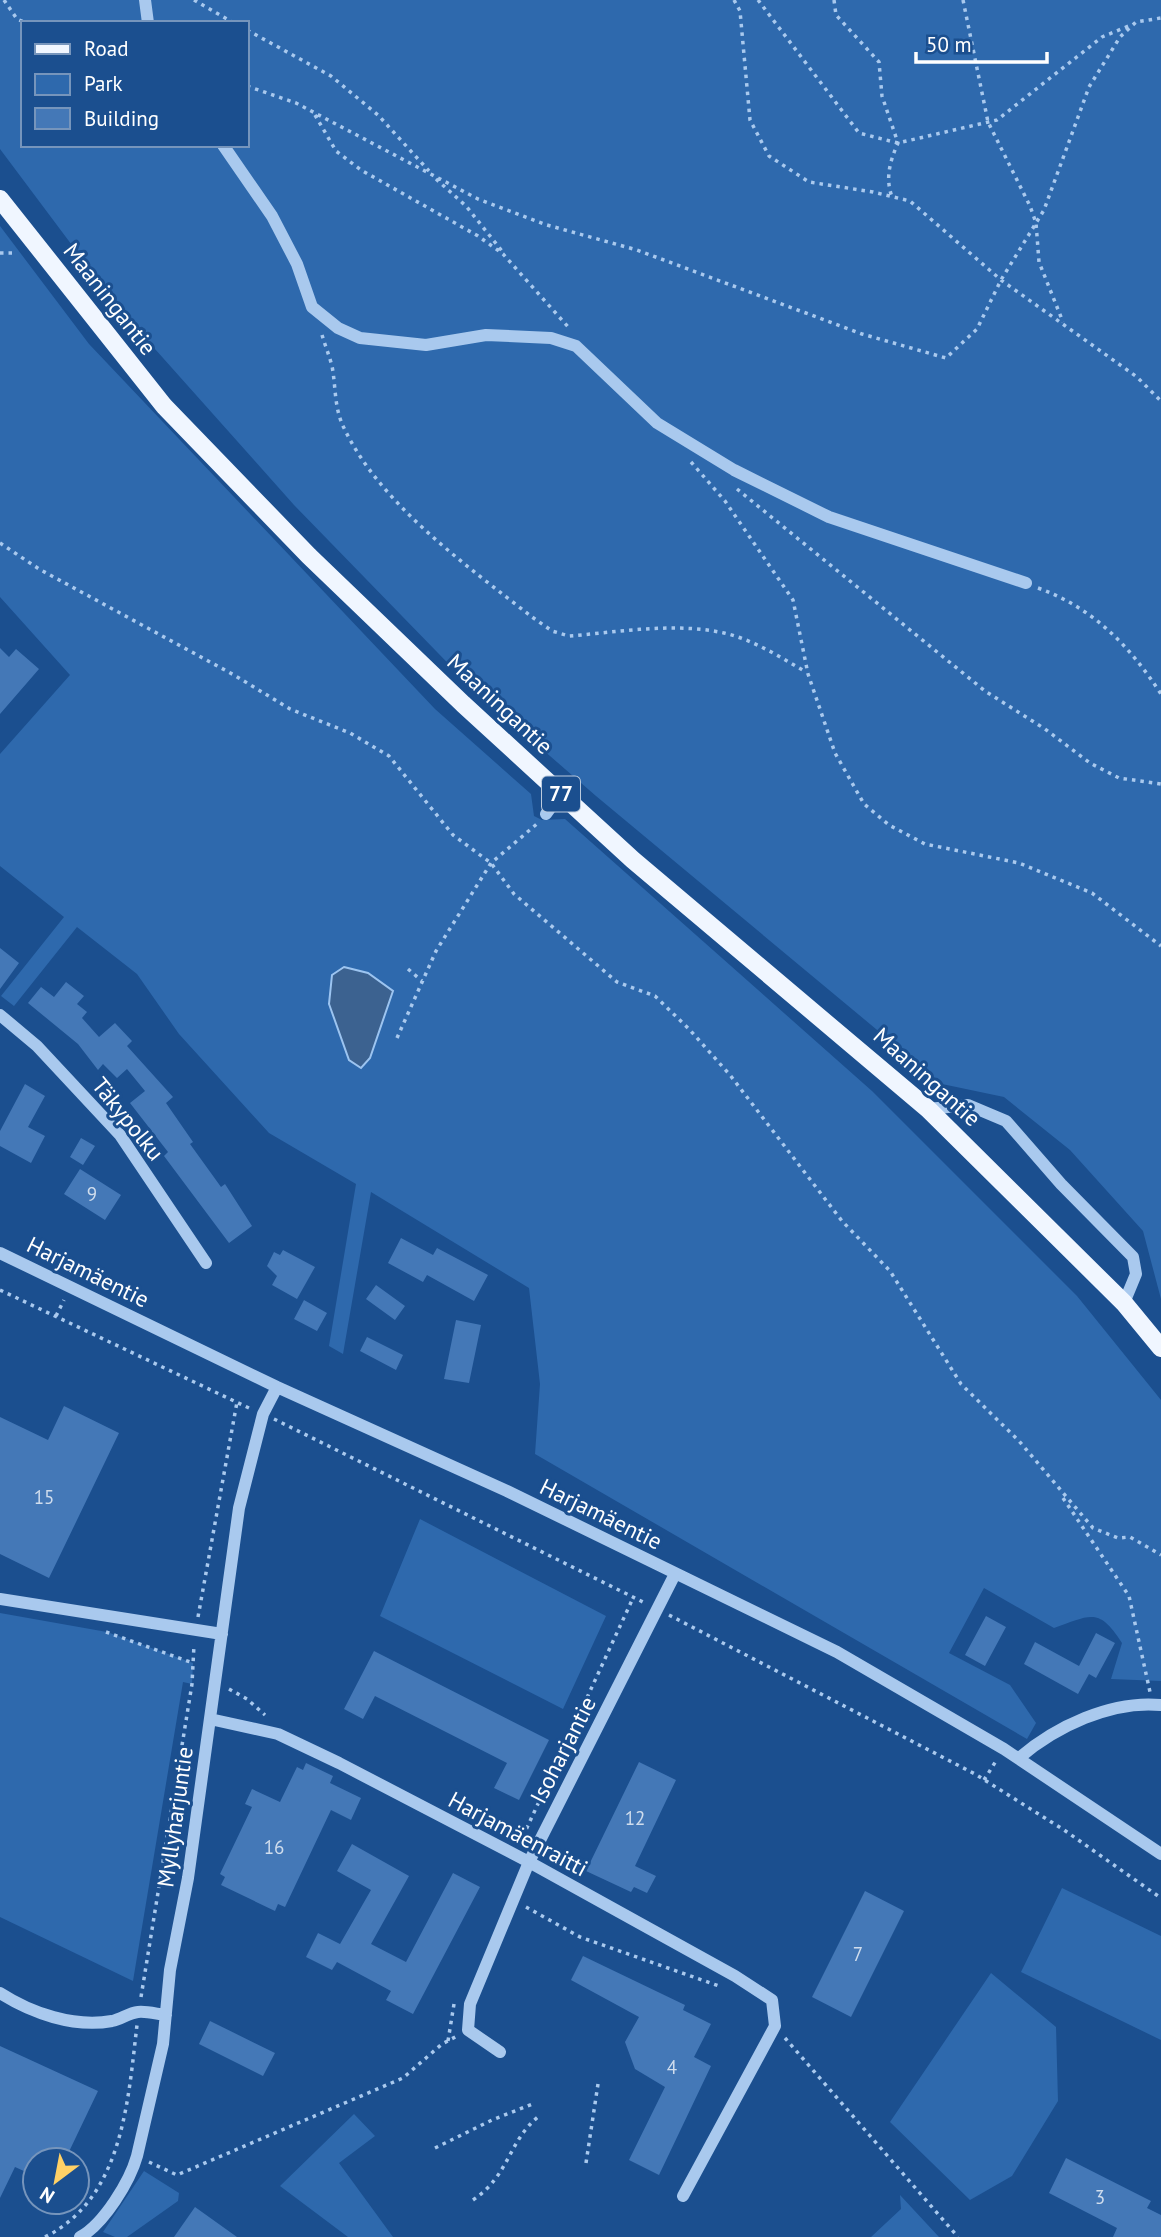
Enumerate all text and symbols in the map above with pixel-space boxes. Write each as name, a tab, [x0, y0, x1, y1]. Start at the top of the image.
legend	[21, 21, 248, 147]
scale bar	[916, 21, 1047, 65]
text: 50 m	[926, 31, 972, 58]
text: Road	[84, 35, 128, 62]
text: Park	[84, 70, 123, 97]
text: Building	[84, 105, 159, 132]
street label: Maaningantie	[58, 237, 163, 361]
street label: Maaningantie	[441, 647, 559, 760]
road number: 77	[542, 776, 580, 812]
street label: Maaningantie	[868, 1021, 987, 1132]
street label: Täkypolku	[86, 1071, 171, 1166]
house number: 9	[87, 1182, 97, 1206]
street label: Harjamäentie	[22, 1230, 154, 1314]
street label: Harjamäentie	[535, 1472, 667, 1556]
house number: 15	[34, 1485, 54, 1509]
street label: Isoharjantie	[523, 1691, 602, 1808]
street label: Myllyharjuntie	[150, 1745, 199, 1889]
street label: Harjamäenraitti	[444, 1785, 593, 1882]
house number: 12	[625, 1806, 645, 1830]
house number: 16	[264, 1835, 284, 1859]
house number: 7	[853, 1942, 863, 1966]
house number: 4	[667, 2055, 677, 2079]
north arrow	[21, 2146, 91, 2216]
text: N	[35, 2182, 59, 2209]
house number: 3	[1095, 2185, 1105, 2209]

